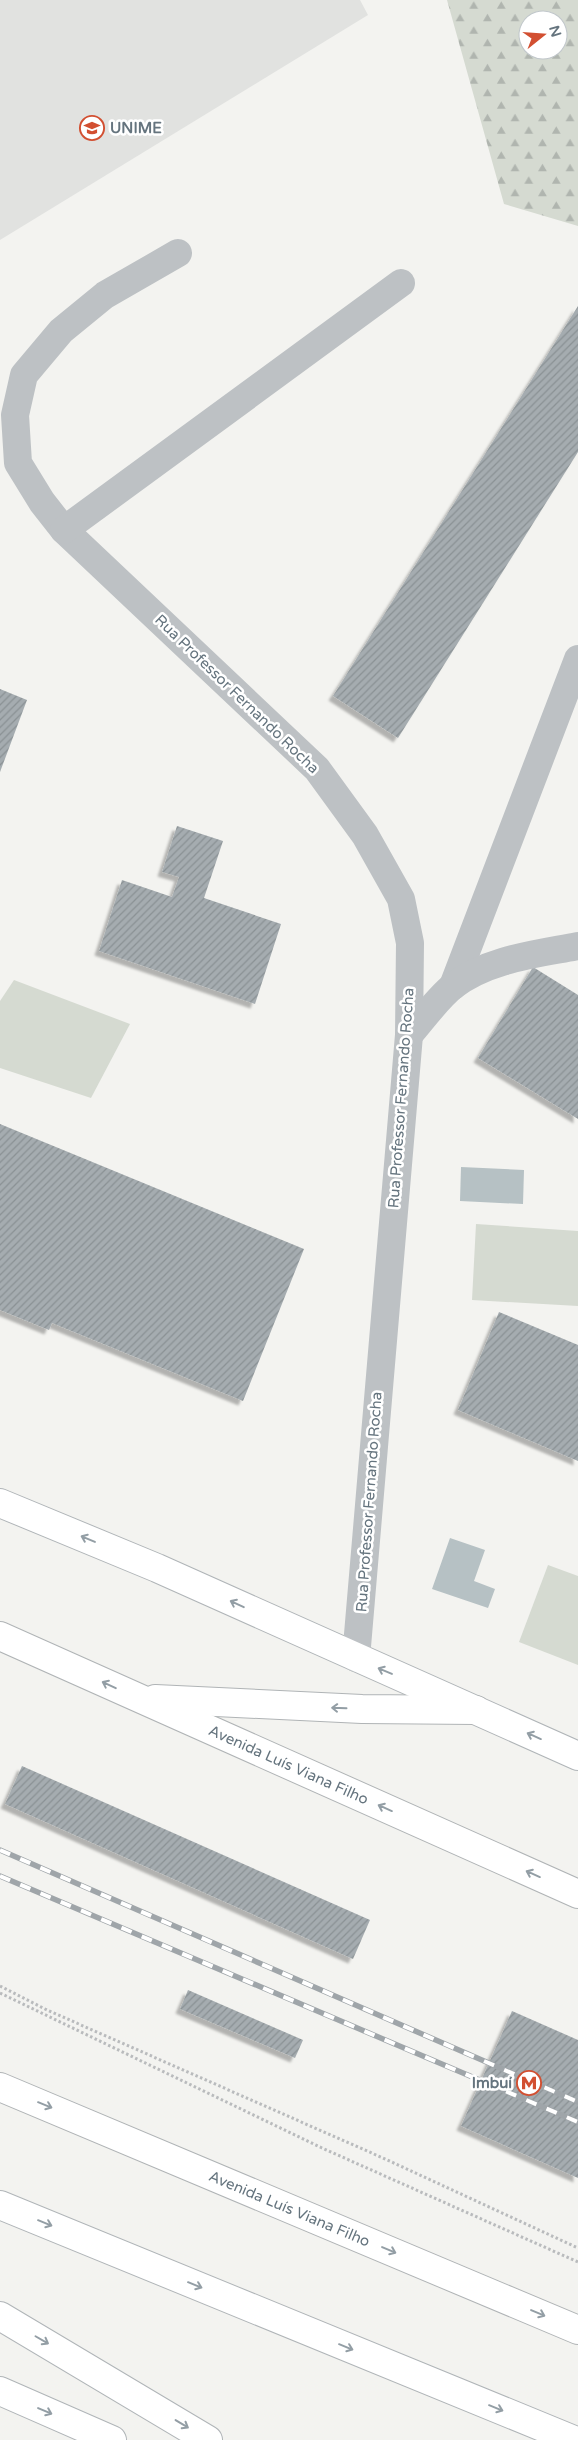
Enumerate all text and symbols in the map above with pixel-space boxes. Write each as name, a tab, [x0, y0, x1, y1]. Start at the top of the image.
north arrow	[518, 10, 568, 60]
text: N	[545, 23, 565, 39]
school or university icon: UNIME	[79, 115, 105, 141]
place label: UNIME	[110, 119, 162, 137]
street label: Rua Professor Fernando Rocha	[151, 611, 323, 777]
street label: Rua Professor Fernando Rocha	[384, 987, 418, 1209]
street label: Rua Professor Fernando Rocha	[352, 1391, 386, 1613]
one-way arrow	[81, 1534, 96, 1543]
one-way arrow	[230, 1599, 245, 1608]
one-way arrow	[378, 1666, 393, 1675]
one-way arrow	[102, 1680, 117, 1690]
one-way arrow	[332, 1704, 348, 1713]
street label: Avenida Luís Viana Filho	[206, 1721, 371, 1808]
one-way arrow	[527, 1731, 542, 1740]
one-way arrow	[378, 1803, 393, 1813]
one-way arrow	[526, 1869, 541, 1879]
metro station icon: Imbuí	[516, 2070, 542, 2096]
place label: Imbuí	[472, 2074, 512, 2092]
one-way arrow	[37, 2101, 52, 2111]
street label: Avenida Luís Viana Filho	[206, 2167, 373, 2251]
one-way arrow	[37, 2219, 52, 2229]
one-way arrow	[381, 2246, 396, 2255]
one-way arrow	[187, 2281, 203, 2290]
one-way arrow	[530, 2309, 545, 2318]
one-way arrow	[35, 2336, 49, 2346]
one-way arrow	[338, 2342, 353, 2352]
one-way arrow	[488, 2404, 503, 2414]
one-way arrow	[37, 2406, 52, 2416]
one-way arrow	[174, 2419, 188, 2429]

